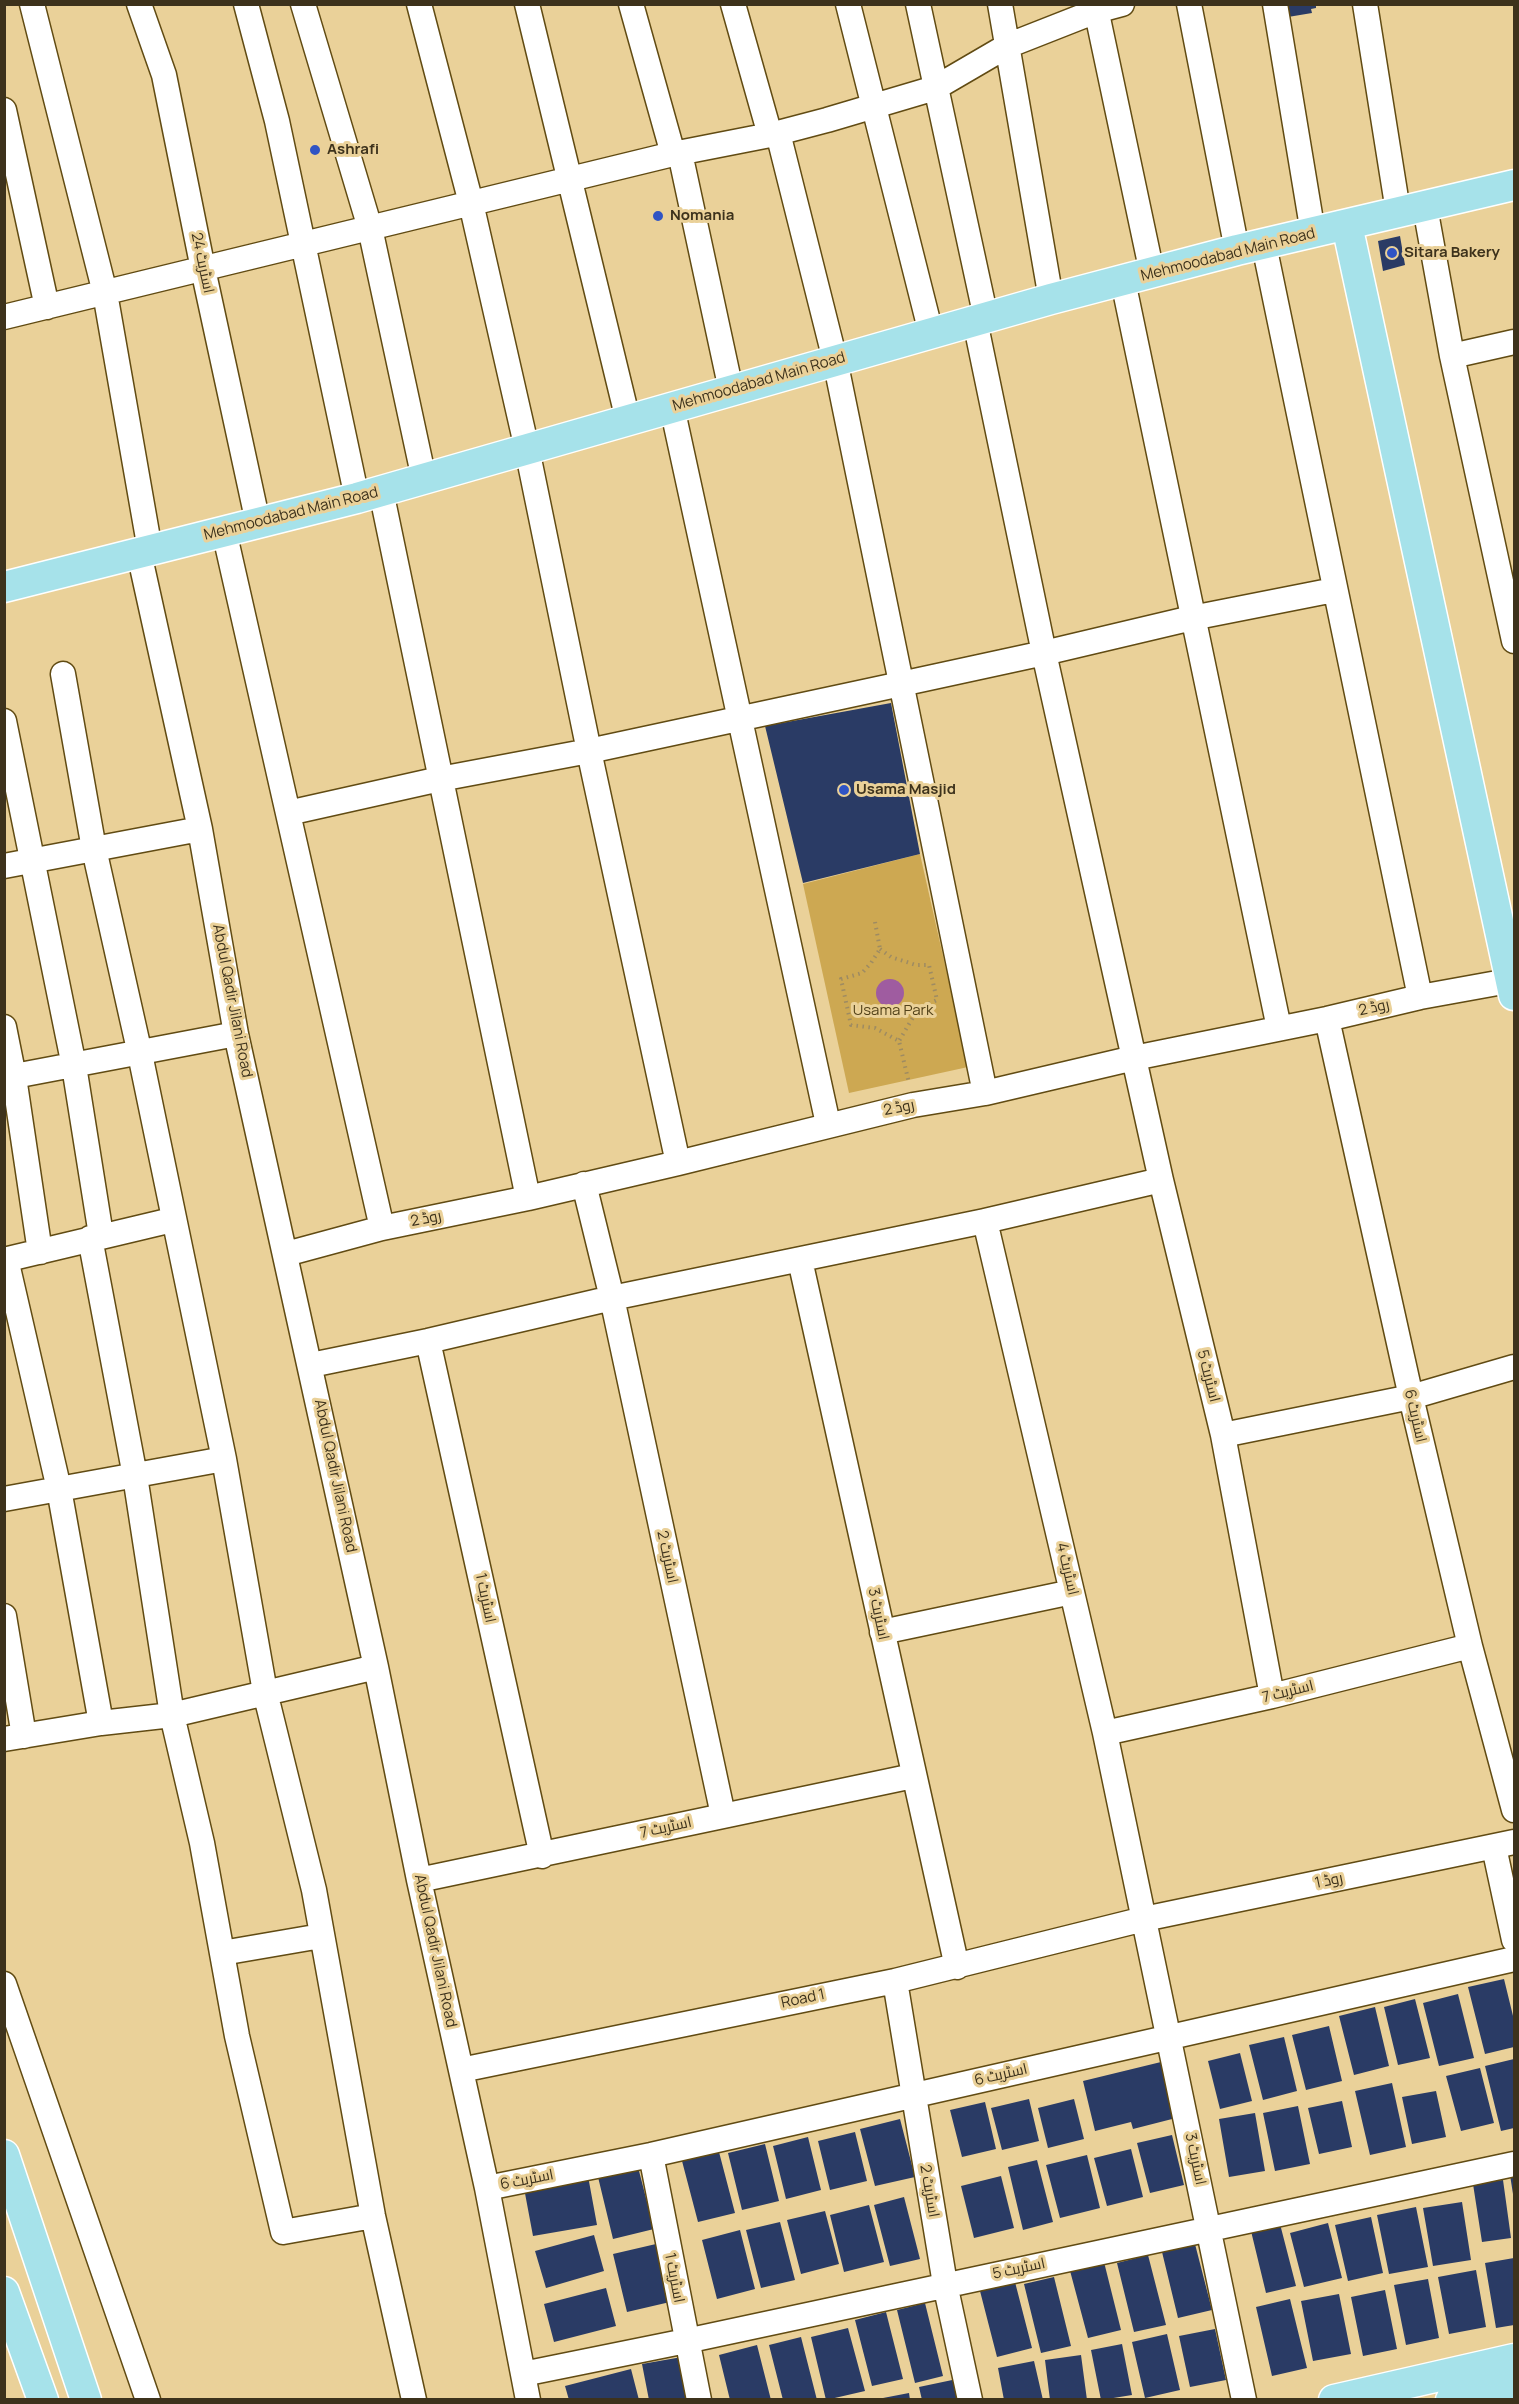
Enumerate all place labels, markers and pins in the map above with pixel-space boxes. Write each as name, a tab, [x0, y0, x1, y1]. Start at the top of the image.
place label: Ashrafi	[327, 141, 379, 159]
marker: Ashrafi	[308, 143, 322, 157]
place label: Nomania	[670, 207, 734, 225]
marker: Nomania	[651, 209, 665, 223]
place label: Sitara Bakery	[1404, 244, 1500, 262]
marker: Sitara Bakery	[1385, 246, 1399, 260]
place label: Usama Masjid	[856, 781, 956, 799]
marker: Usama Masjid	[837, 783, 851, 797]

